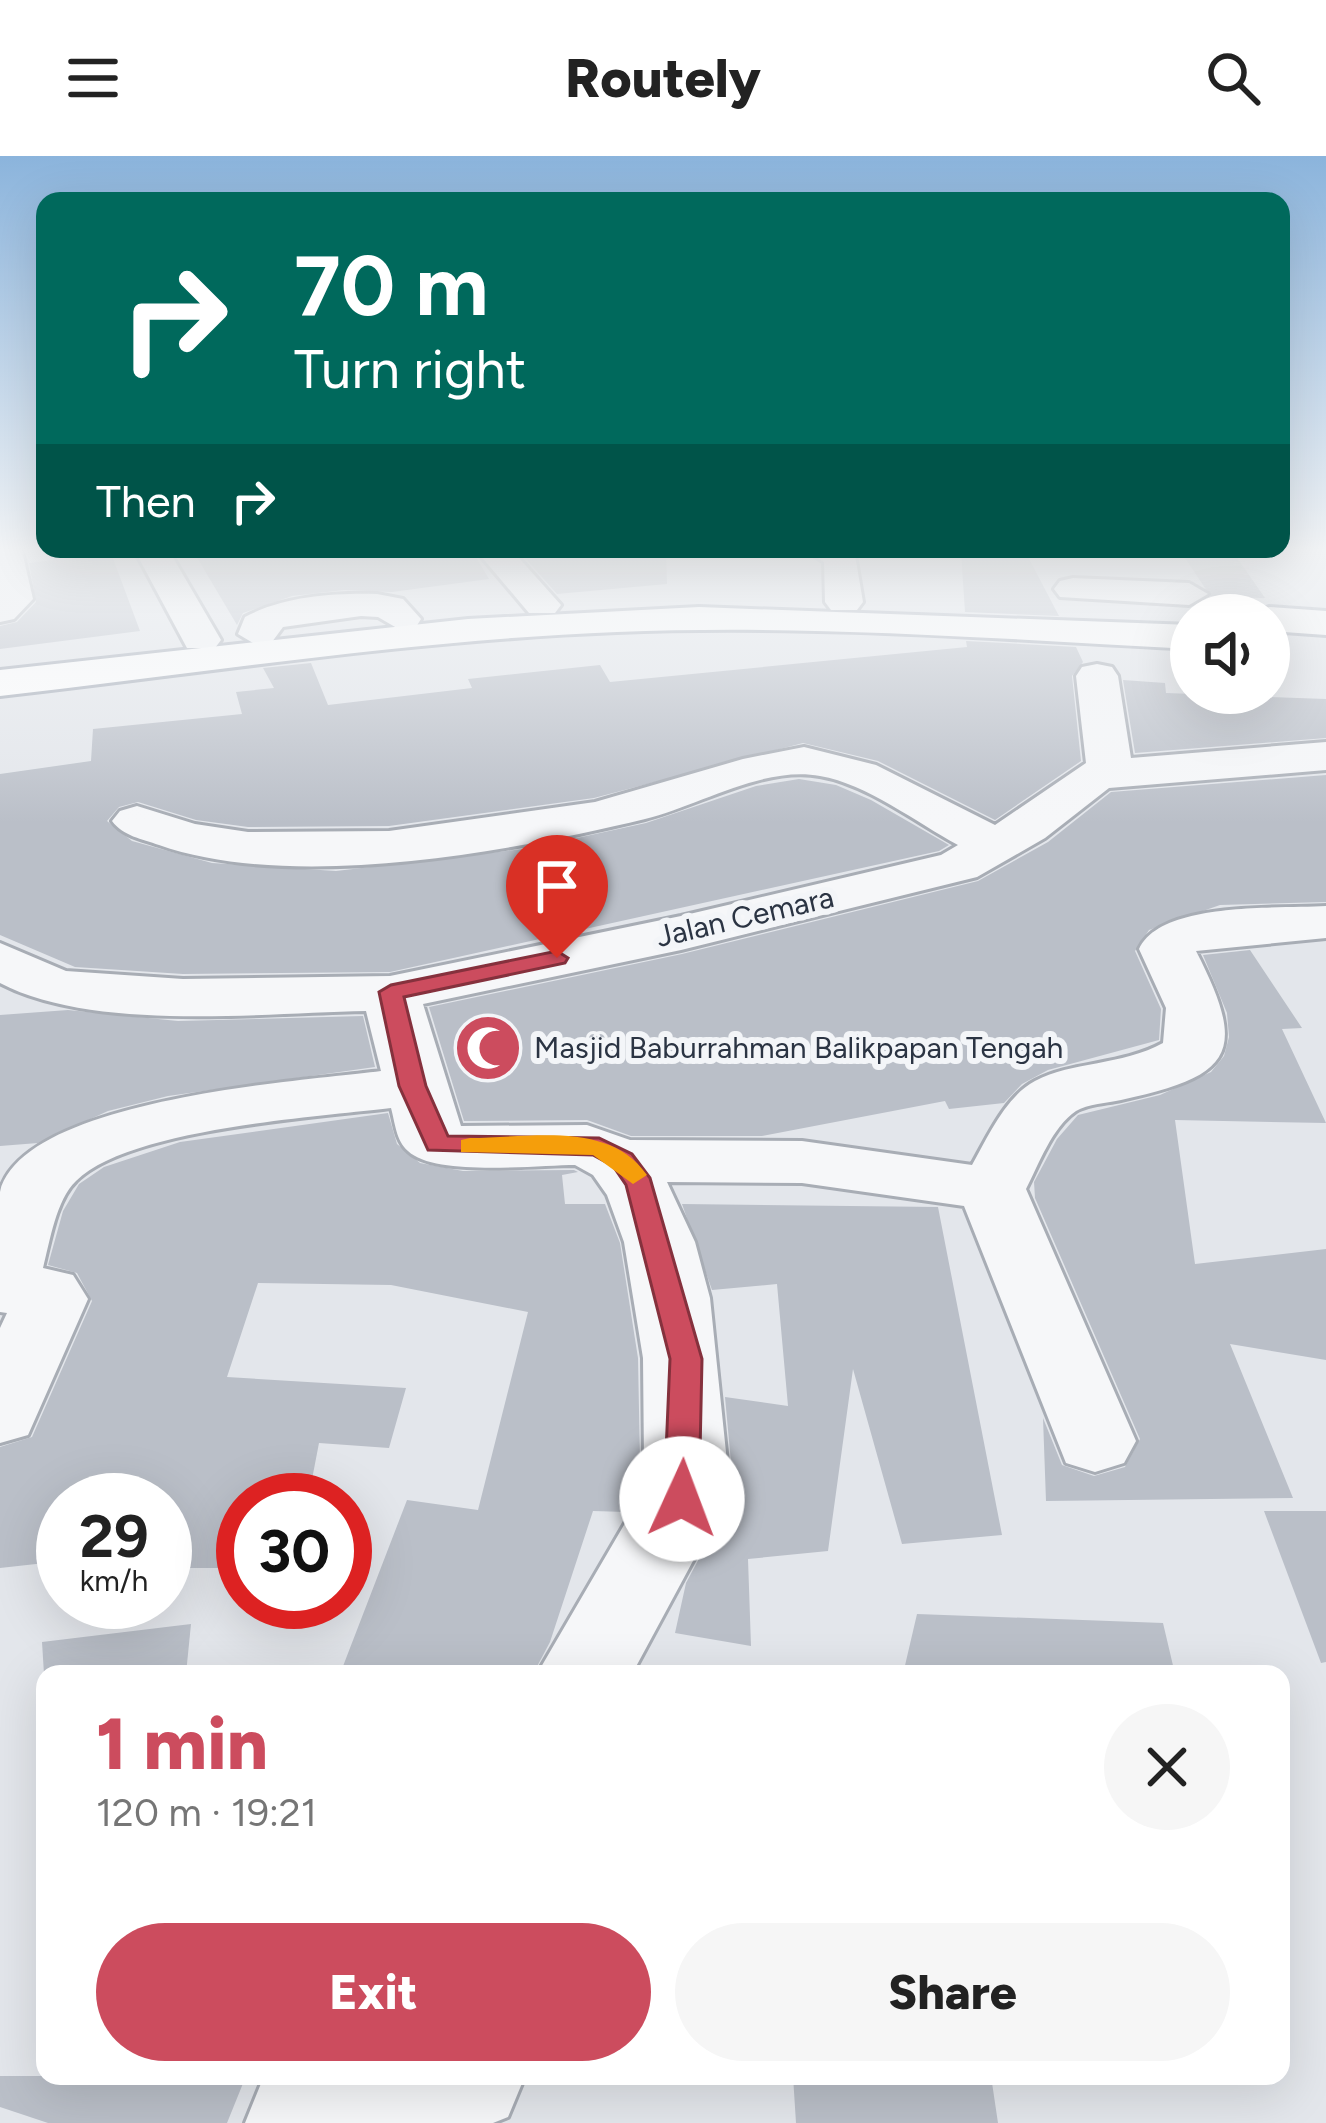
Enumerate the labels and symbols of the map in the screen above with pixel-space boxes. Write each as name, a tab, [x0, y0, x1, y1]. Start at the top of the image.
pin	[506, 835, 608, 958]
street label: Jalan Cemara	[652, 878, 837, 955]
mosque icon: Masjid Baburrahman Balikpapan Tengah	[453, 1013, 523, 1083]
place label: Masjid Baburrahman Balikpapan Tengah	[534, 1029, 1063, 1066]
position arrow	[619, 1436, 745, 1562]
speed limit sign: 30	[216, 1473, 372, 1629]

